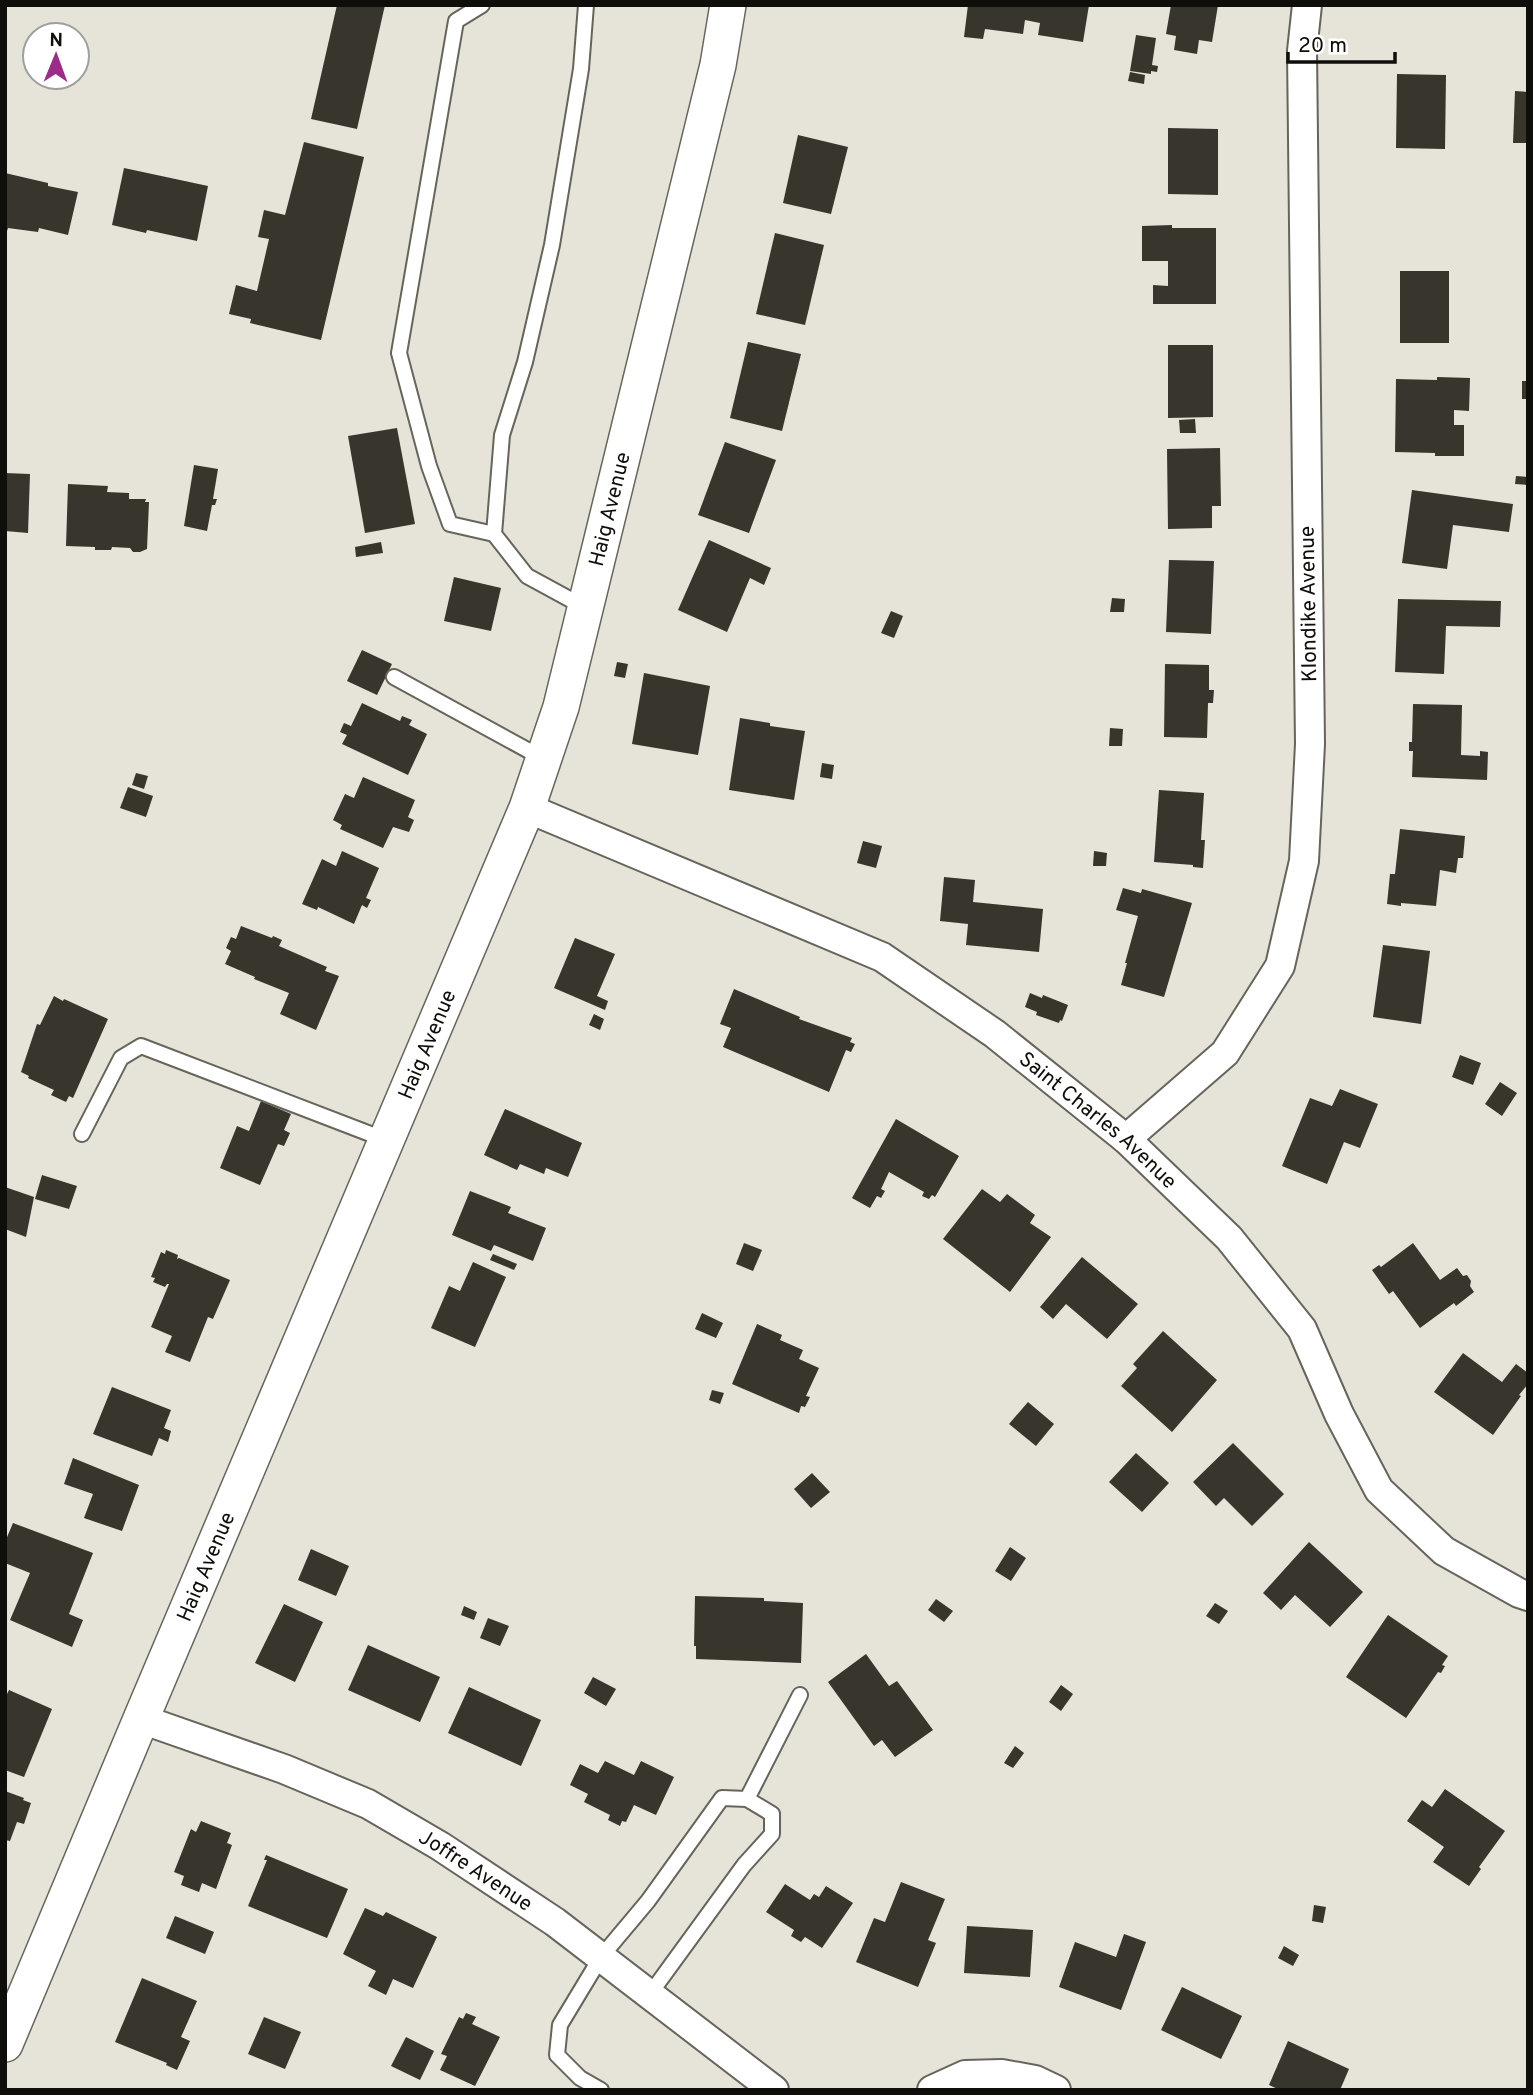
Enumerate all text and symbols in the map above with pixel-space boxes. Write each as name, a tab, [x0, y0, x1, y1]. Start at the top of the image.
north arrow	[21, 21, 91, 91]
scale bar	[1288, 21, 1395, 65]
text: N	[49, 29, 63, 53]
text: 20 m	[1298, 33, 1347, 60]
street label: Haig Avenue	[584, 450, 638, 569]
street label: Klondike Avenue	[1295, 526, 1324, 682]
street label: Haig Avenue	[393, 986, 463, 1104]
street label: Saint Charles Avenue	[1013, 1046, 1182, 1196]
street label: Haig Avenue	[172, 1508, 242, 1626]
street label: Joffre Avenue	[413, 1824, 537, 1918]

